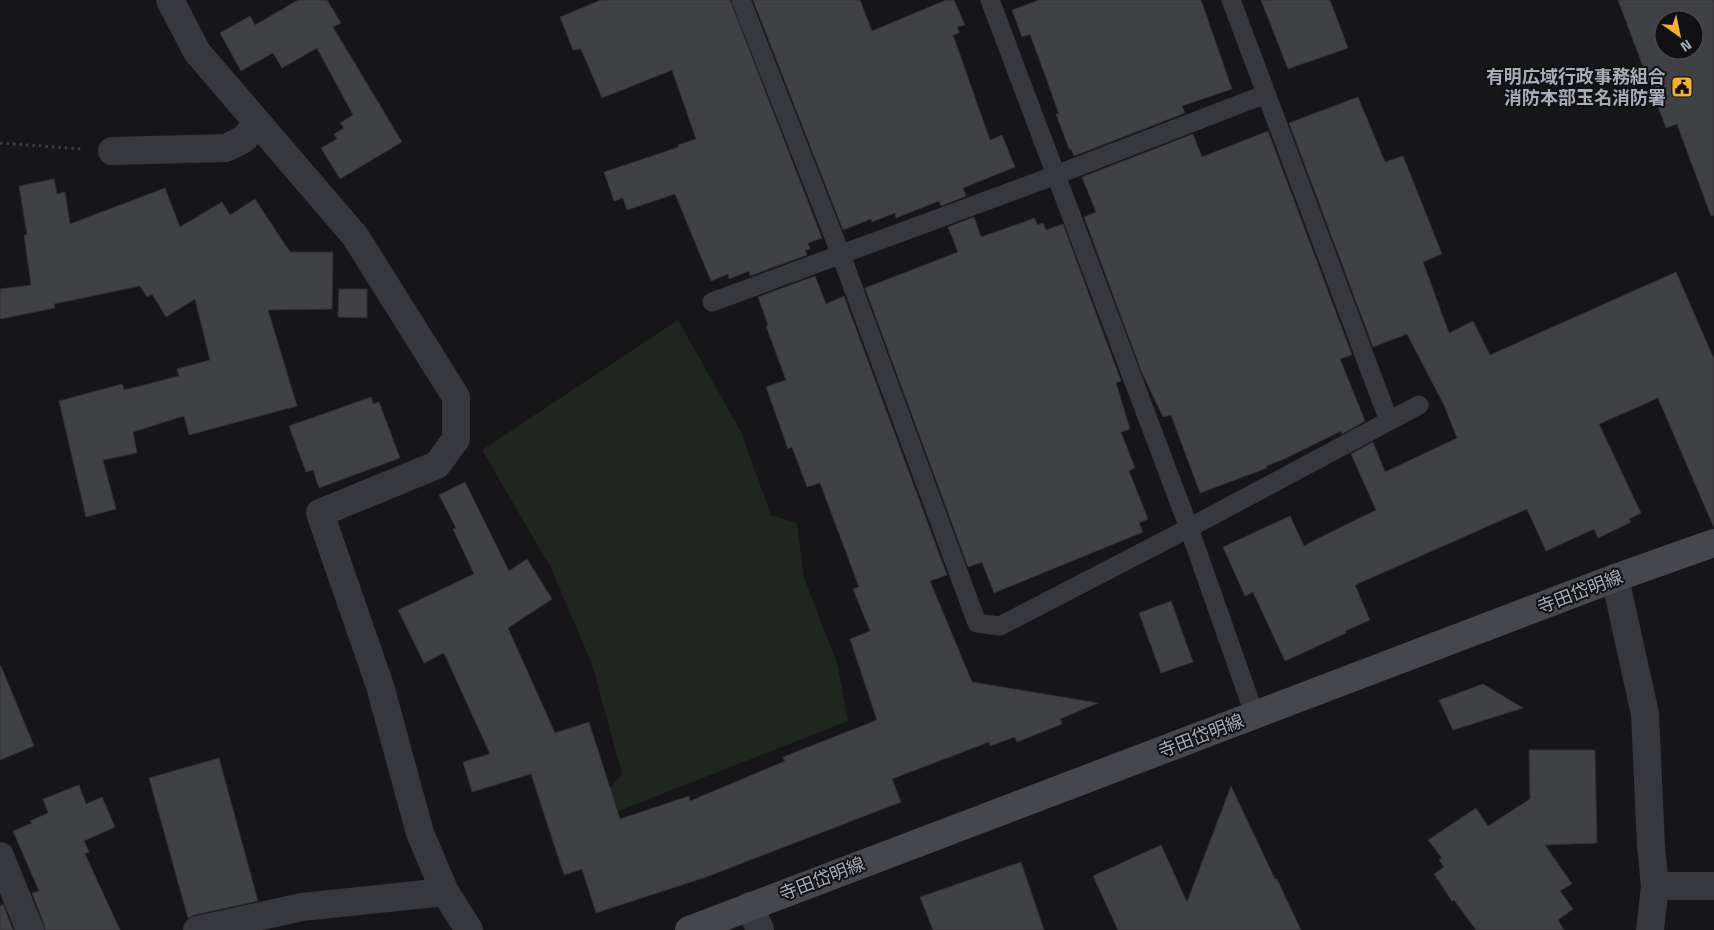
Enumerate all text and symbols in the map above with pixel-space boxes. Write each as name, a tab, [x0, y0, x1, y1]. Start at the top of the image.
north arrow	[1654, 10, 1704, 60]
text: N	[1677, 35, 1696, 58]
place label: 有明広域行政事務組合 消防本部玉名消防署	[1486, 63, 1666, 111]
public building icon: 有明広域行政事務組合 消防本部玉名消防署	[1670, 75, 1694, 99]
street label: 寺田岱明線	[1533, 563, 1627, 620]
street label: 寺田岱明線	[1154, 707, 1248, 764]
street label: 寺田岱明線	[775, 850, 869, 907]

